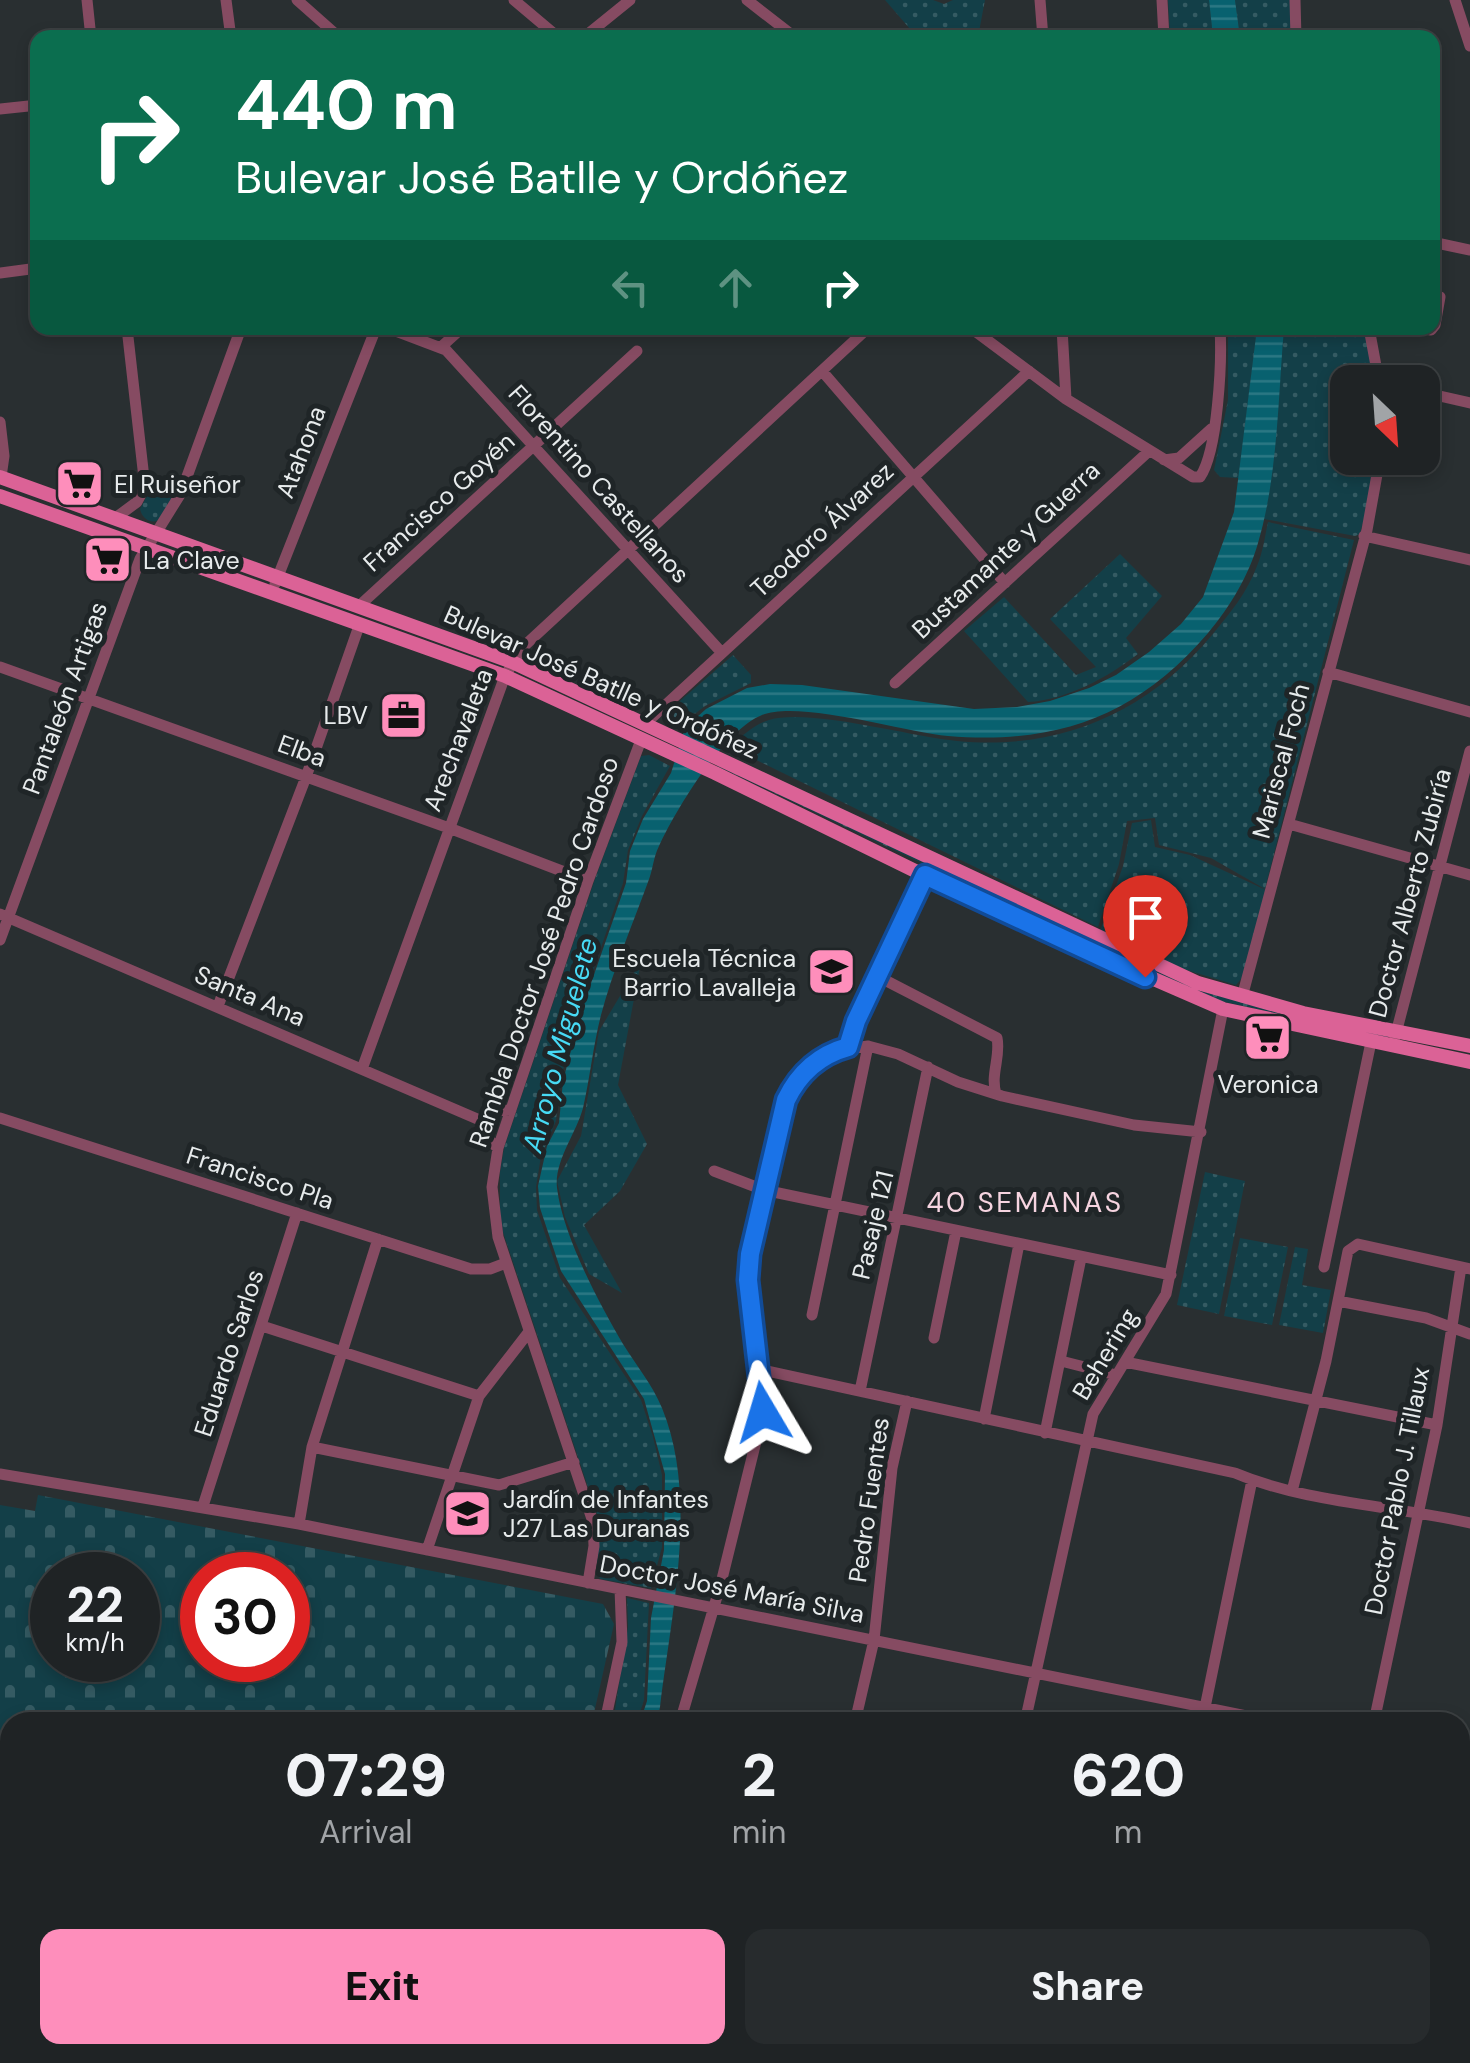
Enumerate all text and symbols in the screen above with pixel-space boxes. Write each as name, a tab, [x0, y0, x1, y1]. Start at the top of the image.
text: 440 m	[235, 60, 458, 151]
icon: right	[70, 70, 200, 200]
text: Bulevar José Batlle y Ordóñez	[235, 148, 848, 207]
icon: left	[603, 260, 658, 315]
icon: ahead	[708, 260, 763, 315]
icon: right	[813, 260, 868, 315]
north arrow	[1330, 365, 1440, 475]
map controls	[1330, 365, 1440, 475]
street label: Florentino Castellanos	[501, 378, 697, 590]
street label: Atahona	[268, 401, 334, 503]
street label: Francisco Goyén	[356, 425, 522, 579]
street label: Bustamante y Guerra	[905, 454, 1107, 646]
street label: Teodoro Álvarez	[743, 455, 901, 605]
supermarket icon: El Ruiseñor	[53, 458, 105, 510]
place label: El Ruiseñor	[114, 468, 241, 501]
supermarket icon: La Clave	[82, 534, 134, 586]
place label: La Clave	[143, 544, 240, 577]
street label: Pantaleón Artigas	[15, 597, 115, 799]
street label: Bulevar José Batlle y Ordóñez	[439, 598, 763, 766]
street label: Arechavaleta	[416, 664, 500, 816]
street label: Mariscal Foch	[1244, 680, 1318, 842]
office icon: LBV	[377, 689, 429, 741]
place label: LBV	[324, 699, 368, 732]
street label: Elba	[273, 727, 331, 775]
street label: Rambla Doctor José Pedro Cardoso	[462, 752, 626, 1152]
street label: Doctor Alberto Zubiría	[1361, 765, 1459, 1021]
pin	[1103, 875, 1188, 978]
icon: arrive	[1118, 890, 1173, 945]
water label: Arroyo Miguelete	[513, 934, 606, 1157]
place label: Escuela Técnica Barrio Lavalleja	[612, 942, 796, 1004]
school or university icon: Escuela Técnica Barrio Lavalleja	[805, 946, 857, 998]
street label: Santa Ana	[190, 958, 310, 1034]
supermarket icon: Veronica	[1242, 1012, 1294, 1064]
place label: Veronica	[1217, 1068, 1319, 1101]
street label: Francisco Pla	[182, 1139, 338, 1217]
street label: Pasaje 121	[844, 1167, 902, 1283]
district label: 40 SEMANAS	[927, 1184, 1123, 1221]
street label: Eduardo Sarlos	[186, 1265, 272, 1441]
street label: Behering	[1065, 1302, 1145, 1406]
position arrow	[711, 1360, 815, 1464]
street label: Doctor Pablo J. Tillaux	[1357, 1364, 1437, 1618]
street label: Pedro Fuentes	[841, 1415, 897, 1585]
place label: Jardín de Infantes J27 Las Duranas	[503, 1483, 709, 1545]
school or university icon: Jardín de Infantes J27 Las Duranas	[442, 1487, 494, 1539]
street label: Doctor José María Silva	[597, 1547, 867, 1631]
speed limit sign: 30	[180, 1552, 310, 1682]
text: 22	[66, 1572, 124, 1638]
text: km/h	[65, 1626, 125, 1659]
text: 07:29	[285, 1736, 447, 1815]
text: 2	[742, 1736, 776, 1815]
text: 620	[1071, 1736, 1185, 1815]
text: Arrival	[319, 1811, 412, 1853]
text: min	[732, 1811, 786, 1853]
text: m	[1114, 1811, 1142, 1853]
button: Exit	[40, 1929, 725, 2044]
button: Share	[745, 1929, 1430, 2044]

